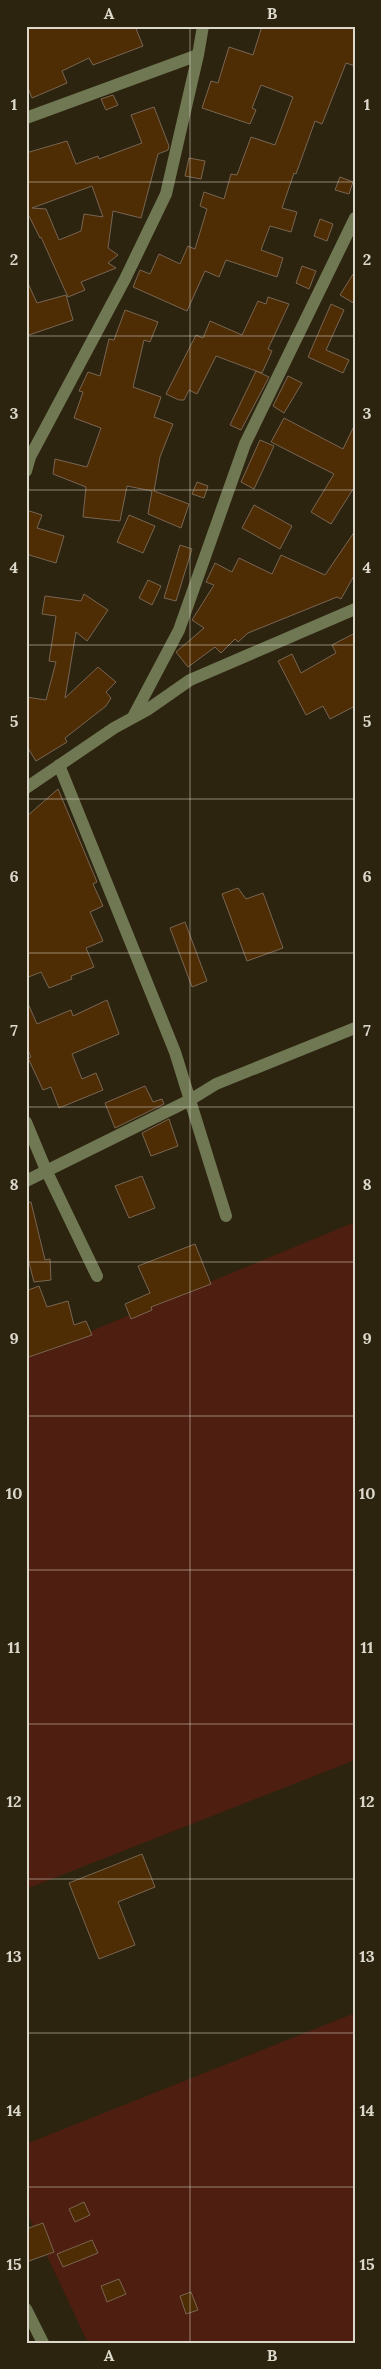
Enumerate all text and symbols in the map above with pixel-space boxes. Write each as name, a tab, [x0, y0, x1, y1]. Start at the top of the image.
text: A	[104, 3, 115, 23]
text: B	[267, 3, 278, 23]
text: 1	[11, 94, 17, 114]
text: 1	[364, 94, 370, 114]
text: 2	[10, 249, 18, 269]
text: 2	[363, 249, 371, 269]
text: 3	[10, 403, 19, 423]
text: 3	[363, 403, 372, 423]
text: 4	[10, 557, 19, 577]
text: 4	[363, 557, 372, 577]
text: 5	[10, 711, 19, 731]
text: 5	[363, 711, 372, 731]
text: 6	[9, 866, 19, 886]
text: 6	[362, 866, 372, 886]
text: 7	[10, 1020, 18, 1040]
text: 7	[363, 1020, 371, 1040]
text: 8	[9, 1174, 19, 1194]
text: 8	[362, 1174, 372, 1194]
text: 9	[9, 1328, 19, 1348]
text: 9	[362, 1328, 372, 1348]
text: 10	[6, 1483, 22, 1503]
text: 10	[359, 1483, 375, 1503]
text: 11	[8, 1637, 21, 1657]
text: 11	[361, 1637, 374, 1657]
text: 12	[6, 1791, 22, 1811]
text: 12	[359, 1791, 375, 1811]
text: 13	[6, 1946, 22, 1966]
text: 13	[359, 1946, 375, 1966]
text: 14	[6, 2100, 22, 2120]
text: 14	[359, 2100, 375, 2120]
text: 15	[6, 2254, 22, 2274]
text: 15	[359, 2254, 375, 2274]
text: A	[104, 2345, 115, 2365]
text: B	[267, 2345, 278, 2365]

